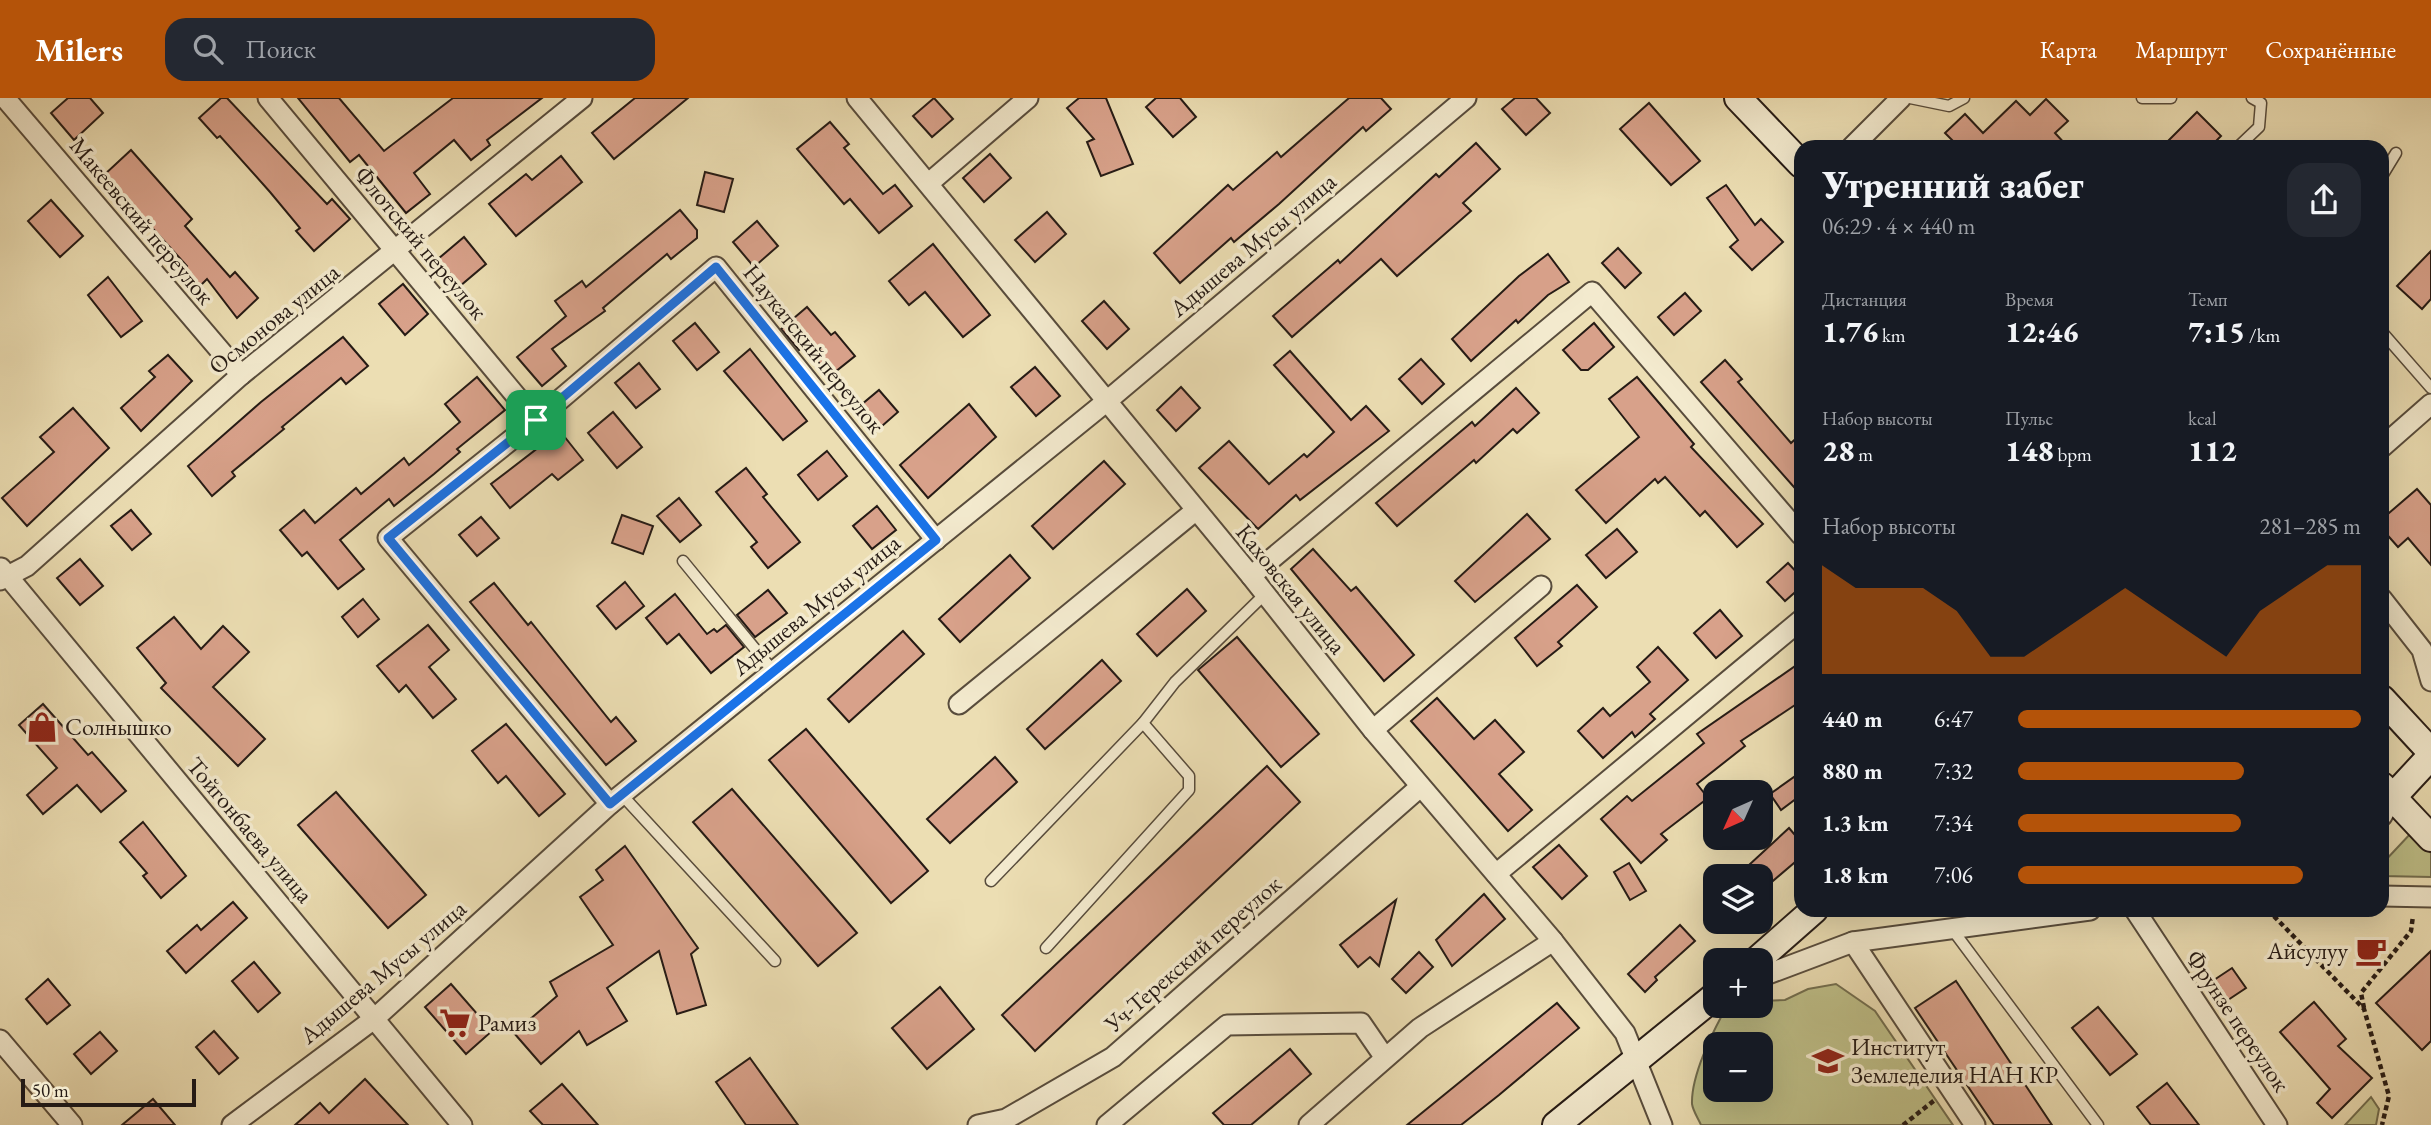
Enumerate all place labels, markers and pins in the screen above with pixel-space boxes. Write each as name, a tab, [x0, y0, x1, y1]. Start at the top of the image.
pin	[506, 390, 566, 450]
shop icon: Солнышко	[25, 710, 59, 744]
place label: Солнышко	[65, 711, 172, 742]
cafe icon: Айсулуу	[2354, 934, 2388, 968]
place label: Айсулуу	[2266, 935, 2348, 966]
supermarket icon: Рамиз	[438, 1006, 472, 1040]
place label: Рамиз	[478, 1007, 536, 1038]
place label: Институт Земледелия НАН КР	[1851, 1031, 2058, 1090]
school or university icon: Институт Земледелия НАН КР	[1811, 1044, 1845, 1078]

